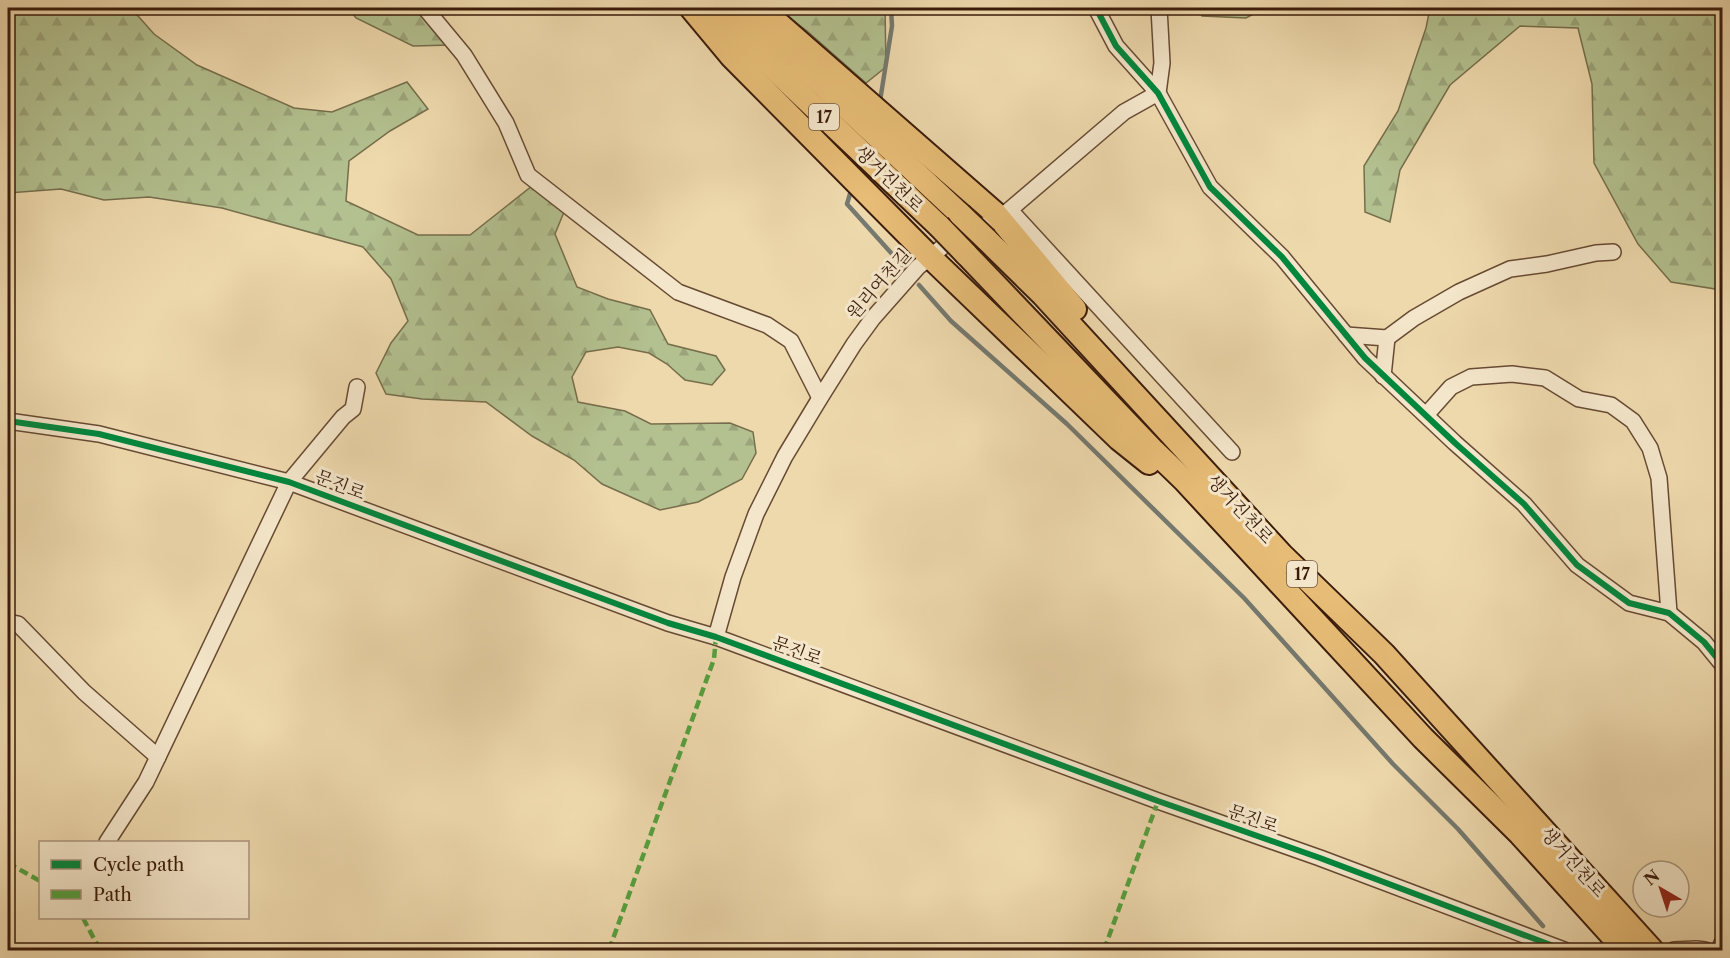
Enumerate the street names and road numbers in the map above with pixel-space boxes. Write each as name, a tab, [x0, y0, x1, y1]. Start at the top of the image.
road number: 17	[809, 104, 839, 130]
street label: 생거진천로	[850, 141, 928, 217]
street label: 원리여천길	[842, 244, 916, 324]
street label: 문진로	[312, 465, 368, 505]
street label: 생거진천로	[1202, 470, 1278, 548]
road number: 17	[1287, 561, 1317, 587]
street label: 문진로	[769, 632, 825, 670]
street label: 문진로	[1225, 800, 1281, 838]
street label: 생거진천로	[1536, 822, 1610, 902]

